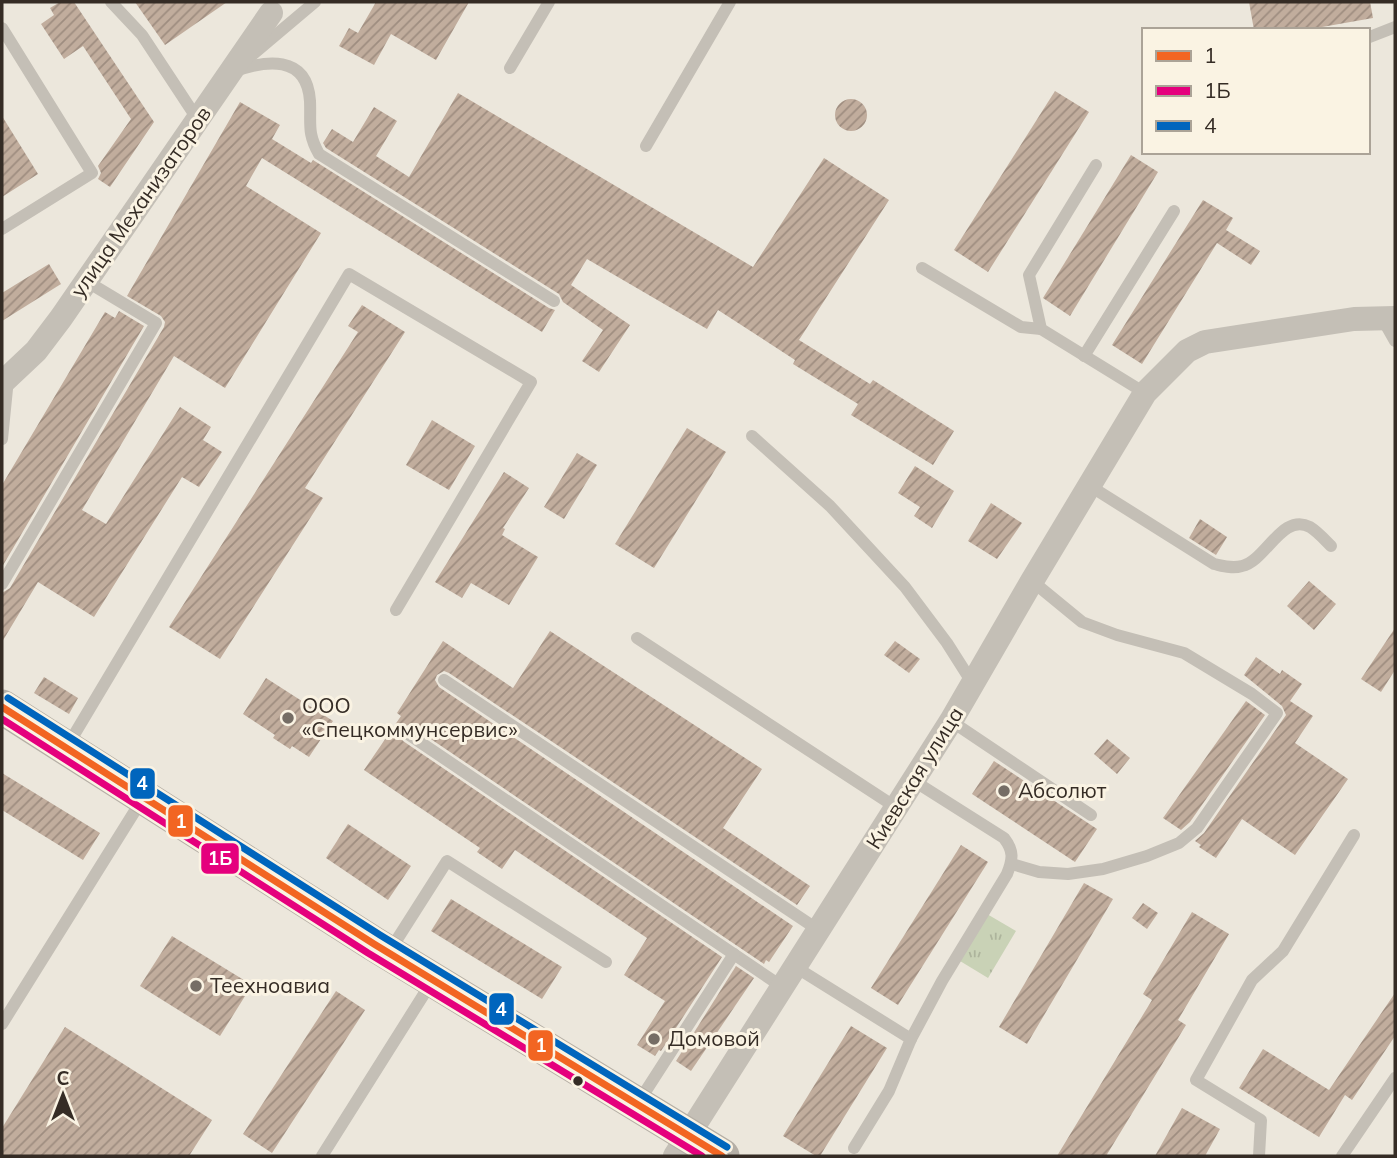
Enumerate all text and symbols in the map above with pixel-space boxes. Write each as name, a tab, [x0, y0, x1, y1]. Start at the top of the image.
legend	[1142, 28, 1369, 154]
text: 1	[1204, 42, 1217, 68]
text: 1Б	[1204, 77, 1231, 103]
street label: улица Механизаторов	[64, 101, 216, 302]
text: 4	[1204, 112, 1217, 138]
place label: ООО «Спецкоммунсервис»	[302, 692, 518, 742]
street label: Киевская улица	[860, 702, 968, 853]
marker: ООО «Спецкоммунсервис»	[280, 710, 296, 726]
line badge: 4	[129, 767, 156, 800]
text: 4	[136, 771, 148, 795]
place label: Абсолют	[1018, 777, 1107, 803]
marker: Абсолют	[996, 783, 1012, 799]
line badge: 1	[167, 804, 194, 838]
text: 1	[175, 809, 187, 833]
line badge: 1Б	[200, 842, 240, 875]
text: 1Б	[208, 846, 232, 870]
place label: Теехноавиа	[210, 972, 330, 998]
marker: Теехноавиа	[188, 978, 204, 994]
line badge: 4	[488, 992, 515, 1026]
text: 4	[495, 997, 507, 1021]
place label: Домовой	[668, 1025, 760, 1051]
line badge: 1	[527, 1029, 554, 1062]
marker: Домовой	[646, 1031, 662, 1047]
text: 1	[535, 1033, 547, 1057]
north arrow	[28, 1060, 98, 1130]
text: С	[56, 1066, 70, 1090]
unlabelled marker	[571, 1074, 585, 1088]

